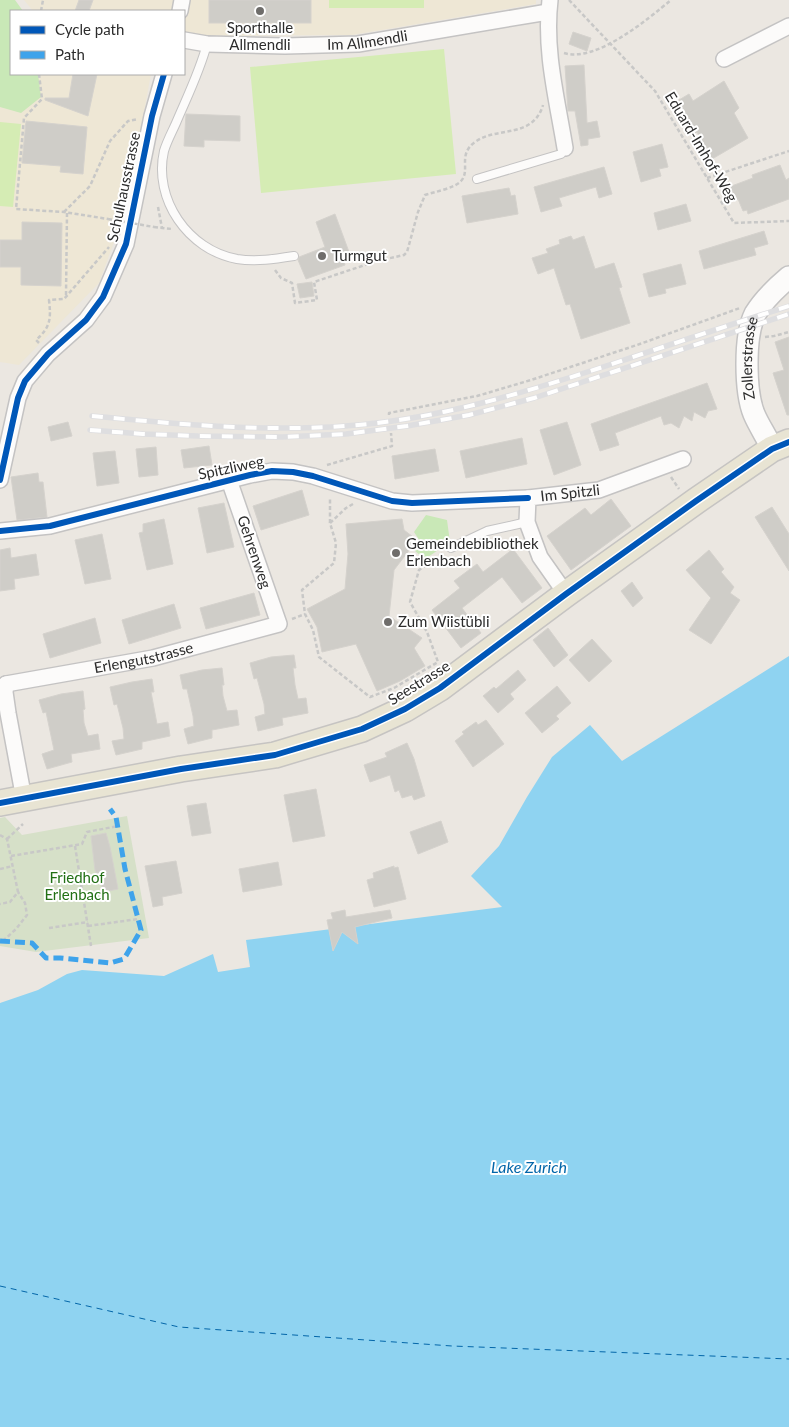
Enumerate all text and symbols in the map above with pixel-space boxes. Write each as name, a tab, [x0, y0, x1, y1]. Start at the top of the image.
marker: Sporthalle Allmendli	[254, 5, 266, 17]
legend	[10, 10, 185, 75]
place label: Sporthalle Allmendli	[227, 18, 293, 53]
text: Cycle path	[55, 20, 124, 38]
street label: Im Allmendli	[327, 26, 409, 53]
text: Path	[55, 45, 85, 63]
street label: Eduard-Imhof-Weg	[662, 88, 742, 205]
street label: Schulhausstrasse	[103, 130, 143, 243]
place label: Turmgut	[332, 246, 388, 264]
marker: Turmgut	[316, 250, 328, 262]
street label: Zollerstrasse	[737, 314, 761, 401]
street label: Spitzliweg	[196, 451, 265, 483]
street label: Im Spitzli	[539, 480, 601, 505]
street label: Gehrenweg	[234, 513, 276, 591]
place label: Gemeindebibliothek Erlenbach	[406, 534, 539, 569]
marker: Gemeindebibliothek Erlenbach	[390, 547, 402, 559]
place label: Zum Wiistübli	[398, 612, 489, 630]
marker: Zum Wiistübli	[382, 616, 394, 628]
street label: Erlengutstrasse	[92, 638, 195, 676]
street label: Seestrasse	[384, 656, 453, 708]
park label: Friedhof Erlenbach	[44, 868, 110, 903]
water label: Lake Zurich	[491, 1157, 567, 1176]

